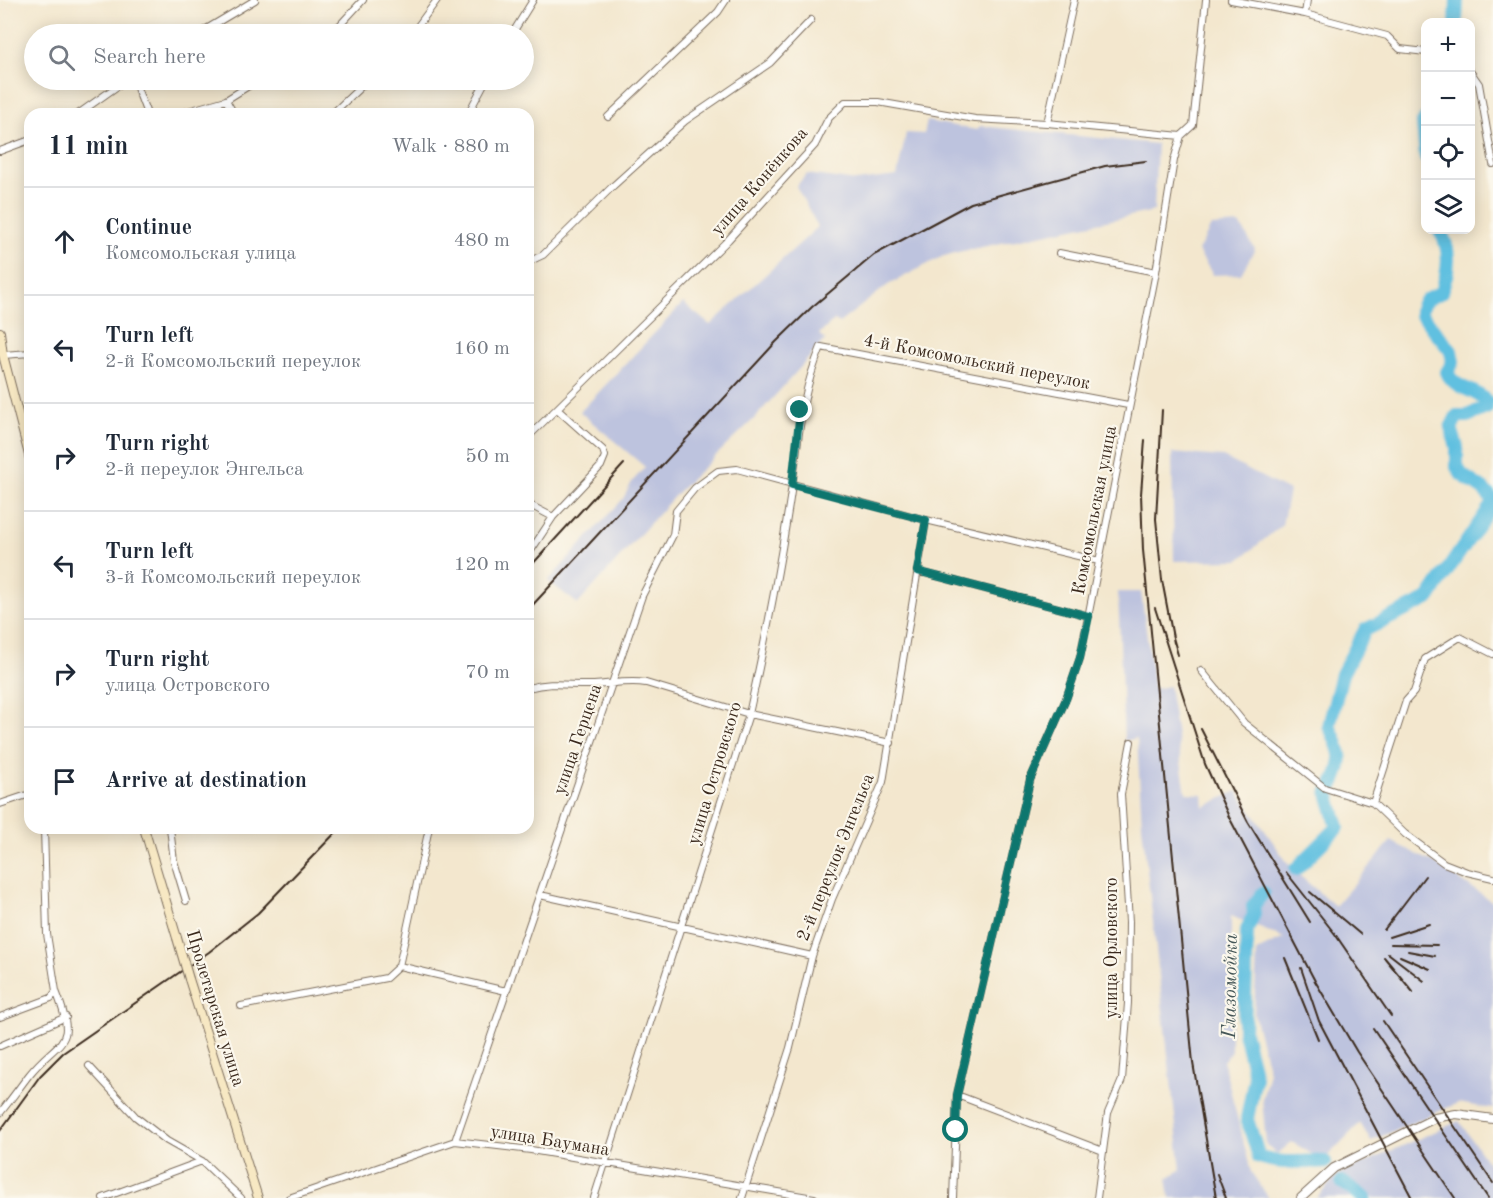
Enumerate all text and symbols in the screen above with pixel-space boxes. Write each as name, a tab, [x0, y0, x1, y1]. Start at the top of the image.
map controls	[1421, 18, 1475, 234]
button: +	[1421, 18, 1475, 72]
search box	[24, 24, 534, 90]
icon: search	[45, 41, 78, 74]
text: Search here	[93, 46, 206, 68]
button: −	[1421, 72, 1475, 126]
street label: улица Конёнкова	[708, 124, 811, 239]
button: locate	[1421, 126, 1475, 180]
text: 11 min	[48, 134, 128, 160]
text: Walk · 880 m	[391, 137, 510, 157]
button: layers	[1421, 180, 1475, 234]
text: Continue	[105, 217, 192, 239]
icon: ahead	[48, 225, 81, 258]
text: 480 m	[454, 231, 510, 251]
text: Комсомольская улица	[105, 244, 296, 264]
text: Turn left	[105, 325, 194, 347]
street label: 4-й Комсомольский переулок	[862, 331, 1092, 393]
icon: left	[48, 333, 81, 366]
text: 160 m	[454, 339, 510, 359]
text: 2-й Комсомольский переулок	[105, 352, 361, 372]
route end	[786, 396, 812, 422]
street label: Комсомольская улица	[1070, 424, 1120, 596]
text: Turn right	[105, 433, 209, 455]
icon: right	[48, 441, 81, 474]
text: 50 m	[465, 447, 510, 467]
text: 2-й переулок Энгельса	[105, 460, 304, 480]
text: Turn left	[105, 541, 194, 563]
icon: left	[48, 549, 81, 582]
text: 120 m	[454, 555, 510, 575]
text: 3-й Комсомольский переулок	[105, 568, 361, 588]
text: Turn right	[105, 649, 209, 671]
icon: right	[48, 657, 81, 690]
text: 70 m	[465, 663, 510, 683]
text: улица Островского	[105, 676, 270, 696]
street label: улица Герцена	[551, 681, 605, 797]
street label: улица Островского	[685, 700, 745, 847]
icon: arrive	[48, 765, 81, 798]
text: Arrive at destination	[105, 770, 307, 792]
street label: 2-й переулок Энгельса	[794, 771, 878, 944]
street label: улица Орловского	[1103, 877, 1121, 1019]
street label: Пролетарская улица	[183, 928, 247, 1089]
water label: Глазомойка	[1220, 933, 1242, 1040]
route start	[942, 1116, 968, 1142]
street label: улица Баумана	[489, 1123, 611, 1159]

